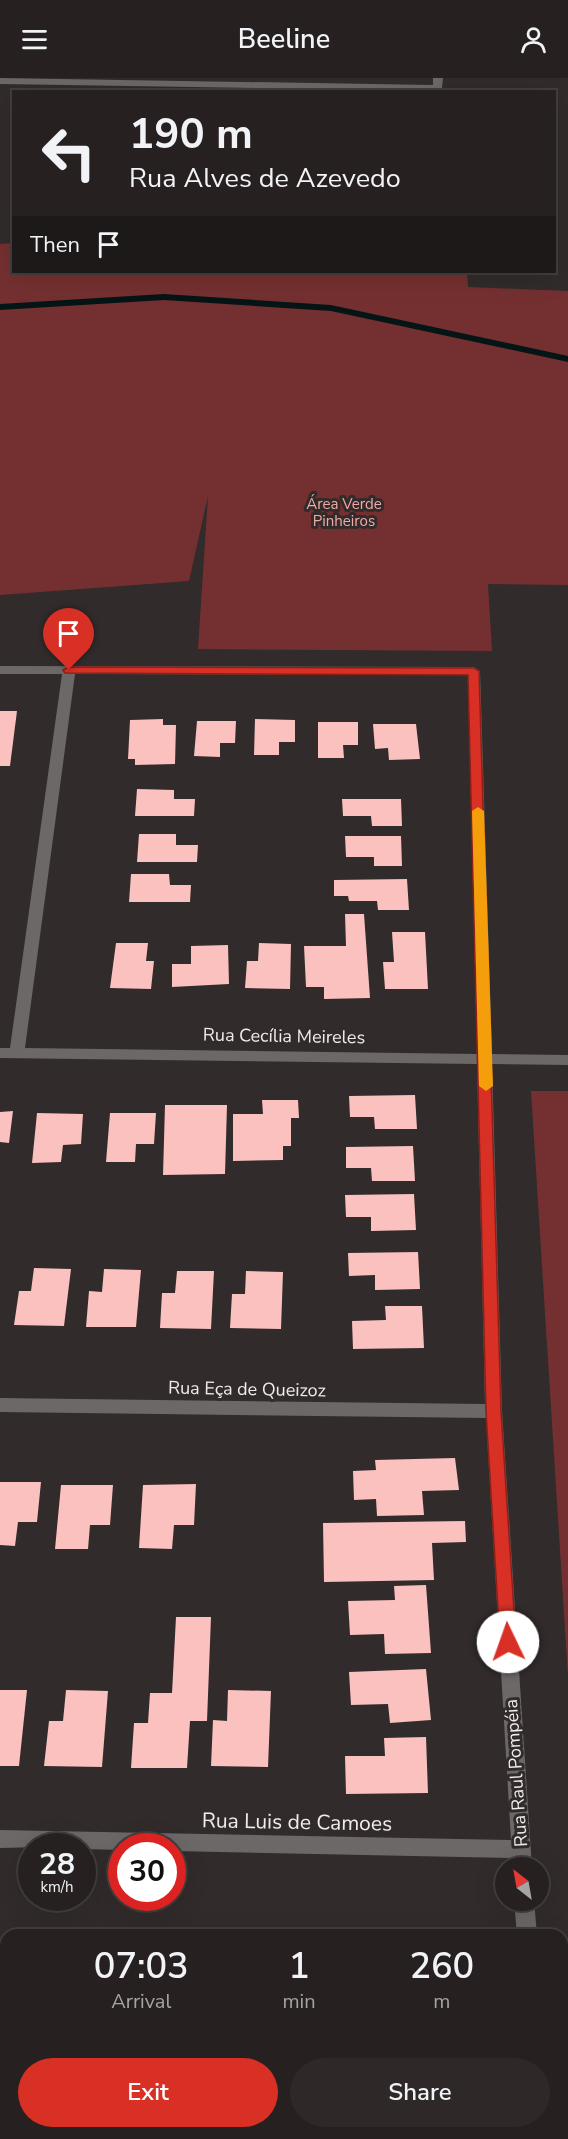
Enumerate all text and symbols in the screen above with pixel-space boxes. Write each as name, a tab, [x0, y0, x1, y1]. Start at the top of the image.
text: Beeline	[238, 21, 330, 58]
icon: menu	[18, 23, 51, 56]
icon: person	[517, 23, 550, 56]
text: 190 m	[129, 106, 253, 163]
icon: left	[30, 114, 108, 192]
text: Rua Alves de Azevedo	[129, 160, 401, 197]
icon: arrive	[92, 228, 125, 261]
text: Then	[30, 230, 80, 260]
park label: Área Verde Pinheiros	[306, 494, 382, 531]
pin	[43, 608, 94, 670]
icon: arrive	[52, 617, 85, 650]
street label: Rua Cecília Meireles	[203, 1023, 365, 1049]
street label: Rua Eça de Queizoz	[168, 1376, 326, 1402]
position arrow	[476, 1610, 540, 1674]
street label: Rua Raul Pompéia	[499, 1698, 533, 1848]
street label: Rua Luis de Camoes	[202, 1806, 392, 1838]
speed limit sign: 30	[108, 1833, 186, 1911]
text: 28	[39, 1844, 75, 1885]
north arrow	[495, 1857, 549, 1911]
map controls	[495, 1857, 549, 1911]
text: km/h	[40, 1877, 74, 1897]
text: 07:03	[94, 1942, 189, 1991]
text: 1	[288, 1942, 310, 1991]
text: 260	[409, 1942, 474, 1991]
text: Arrival	[111, 1988, 171, 2015]
text: min	[283, 1988, 316, 2015]
text: m	[433, 1988, 450, 2015]
button: Exit	[18, 2058, 278, 2127]
button: Share	[290, 2058, 550, 2127]

